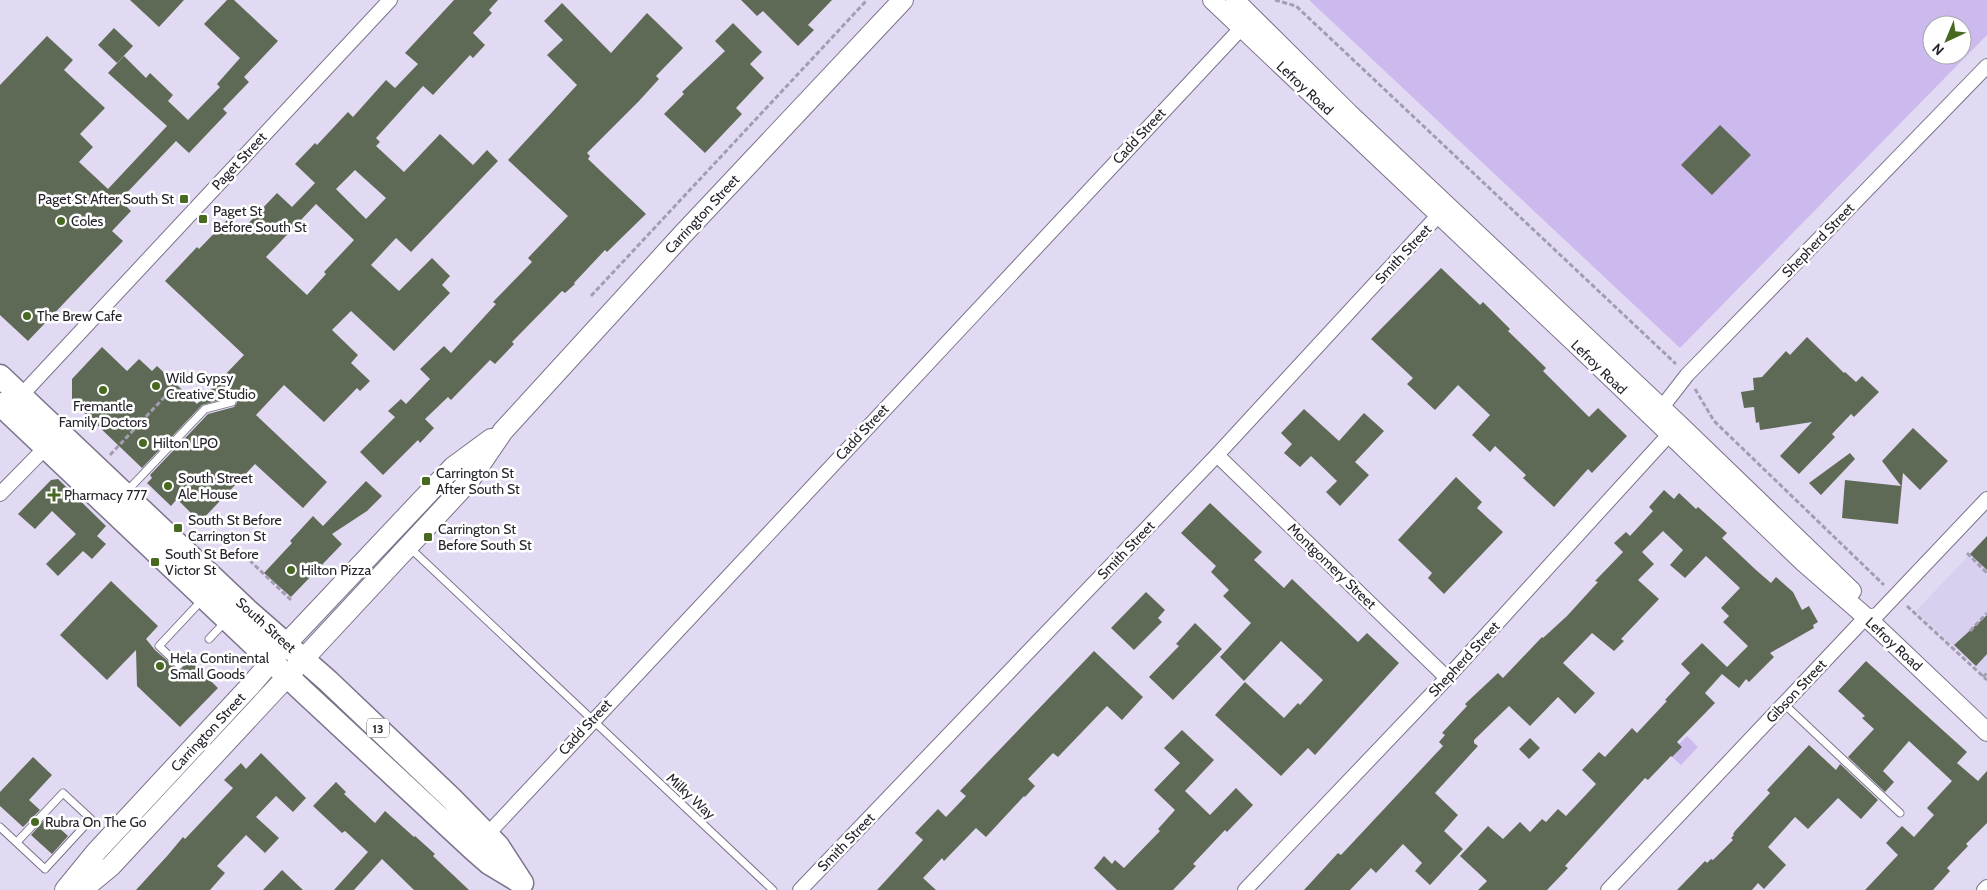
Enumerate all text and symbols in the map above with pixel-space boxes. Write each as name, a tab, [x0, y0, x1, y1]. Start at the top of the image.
north arrow	[1922, 15, 1972, 65]
text: N	[1928, 39, 1948, 59]
street label: Lefroy Road	[1273, 57, 1337, 119]
street label: Cadd Street	[1109, 104, 1170, 168]
street label: Paget Street	[208, 128, 270, 194]
street label: Carrington Street	[661, 171, 743, 257]
place label: Paget St After South St	[38, 190, 174, 208]
marker: Paget St After South St	[178, 193, 190, 205]
street label: Shepherd Street	[1778, 199, 1858, 281]
place label: Paget St Before South St	[213, 202, 307, 236]
place label: Coles	[71, 212, 104, 230]
marker: Paget St Before South St	[197, 213, 209, 225]
marker: Coles	[55, 215, 67, 227]
street label: Smith Street	[1371, 220, 1435, 287]
place label: The Brew Cafe	[37, 307, 122, 325]
marker: The Brew Cafe	[21, 310, 33, 322]
street label: Lefroy Road	[1567, 336, 1631, 398]
place label: Wild Gypsy Creative Studio	[166, 369, 256, 403]
marker: Wild Gypsy Creative Studio	[150, 380, 162, 392]
marker: Fremantle Family Doctors	[97, 384, 109, 396]
place label: Fremantle Family Doctors	[59, 397, 148, 431]
street label: Cadd Street	[832, 400, 893, 464]
place label: Hilton LPO	[153, 434, 218, 452]
marker: Hilton LPO	[137, 437, 149, 449]
place label: Carrington St After South St	[436, 464, 520, 498]
place label: South Street Ale House	[178, 469, 253, 503]
marker: Carrington St After South St	[420, 475, 432, 487]
marker: South Street Ale House	[162, 480, 174, 492]
place label: Pharmacy 777	[64, 486, 147, 504]
marker: Pharmacy 777	[48, 489, 60, 501]
place label: South St Before Carrington St	[188, 511, 282, 545]
street label: Smith Street	[1094, 517, 1159, 583]
street label: Montgomery Street	[1284, 519, 1380, 613]
place label: Carrington St Before South St	[438, 520, 532, 554]
marker: South St Before Carrington St	[172, 522, 184, 534]
marker: Carrington St Before South St	[422, 531, 434, 543]
place label: South St Before Victor St	[165, 545, 259, 579]
marker: South St Before Victor St	[149, 556, 161, 568]
place label: Hilton Pizza	[301, 561, 371, 579]
marker: Hilton Pizza	[285, 564, 297, 576]
street label: South Street	[232, 593, 300, 657]
street label: Lefroy Road	[1862, 613, 1926, 675]
street label: Shepherd Street	[1424, 617, 1504, 700]
place label: Hela Continental Small Goods	[170, 649, 270, 683]
street label: Gibson Street	[1762, 655, 1830, 727]
marker: Hela Continental Small Goods	[154, 660, 166, 672]
street label: Carrington Street	[167, 689, 249, 775]
street label: Cadd Street	[555, 695, 616, 759]
road number: 13	[367, 718, 389, 738]
street label: Milky Way	[663, 769, 719, 823]
street label: Smith Street	[814, 809, 879, 875]
place label: Rubra On The Go	[45, 813, 147, 831]
marker: Rubra On The Go	[29, 816, 41, 828]

